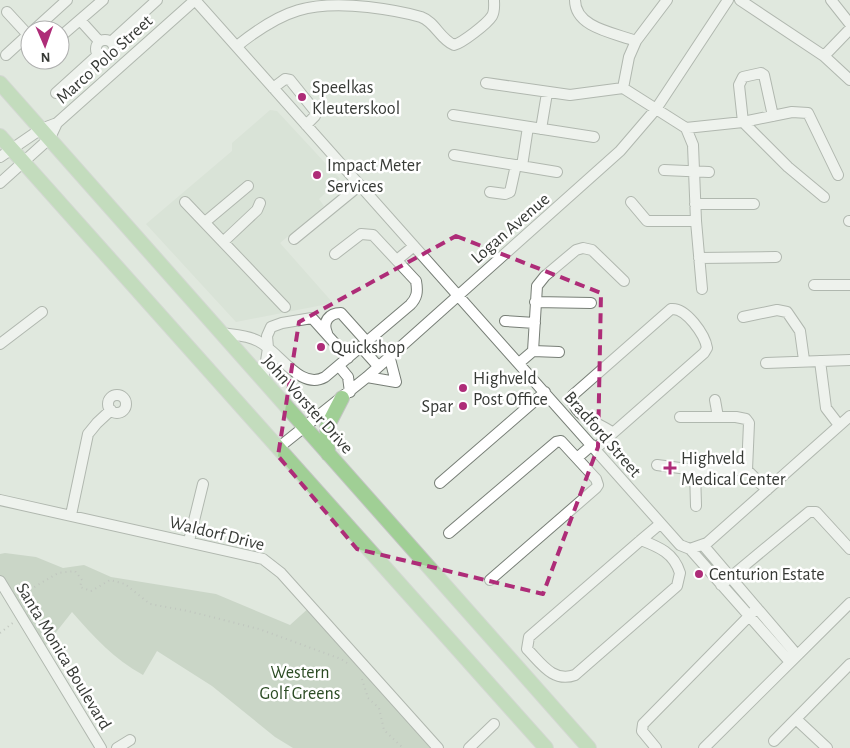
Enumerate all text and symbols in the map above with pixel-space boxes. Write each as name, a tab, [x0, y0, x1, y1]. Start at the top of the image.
street label: Marco Polo Street	[53, 12, 156, 108]
north arrow	[20, 20, 70, 70]
text: N	[40, 50, 51, 64]
place label: Speelkas Kleuterskool	[312, 79, 400, 118]
marker: Speelkas Kleuterskool	[296, 91, 308, 103]
place label: Impact Meter Services	[327, 157, 421, 196]
marker: Impact Meter Services	[311, 169, 323, 181]
street label: Logan Avenue	[468, 190, 553, 268]
place label: Quickshop	[331, 339, 405, 357]
marker: Quickshop	[315, 341, 327, 353]
street label: John Vorster Drive	[258, 352, 356, 458]
place label: Highveld Post Office	[473, 370, 548, 409]
marker: Highveld Post Office	[457, 382, 469, 394]
street label: Bradford Street	[560, 388, 644, 481]
place label: Spar	[421, 398, 453, 416]
marker: Spar	[457, 400, 469, 412]
place label: Highveld Medical Center	[681, 450, 786, 489]
marker: Highveld Medical Center	[663, 461, 677, 475]
street label: Waldorf Drive	[167, 513, 266, 555]
place label: Centurion Estate	[709, 566, 825, 584]
marker: Centurion Estate	[693, 568, 705, 580]
street label: Santa Monica Boulevard	[12, 580, 114, 733]
park label: Western Golf Greens	[260, 664, 340, 703]

